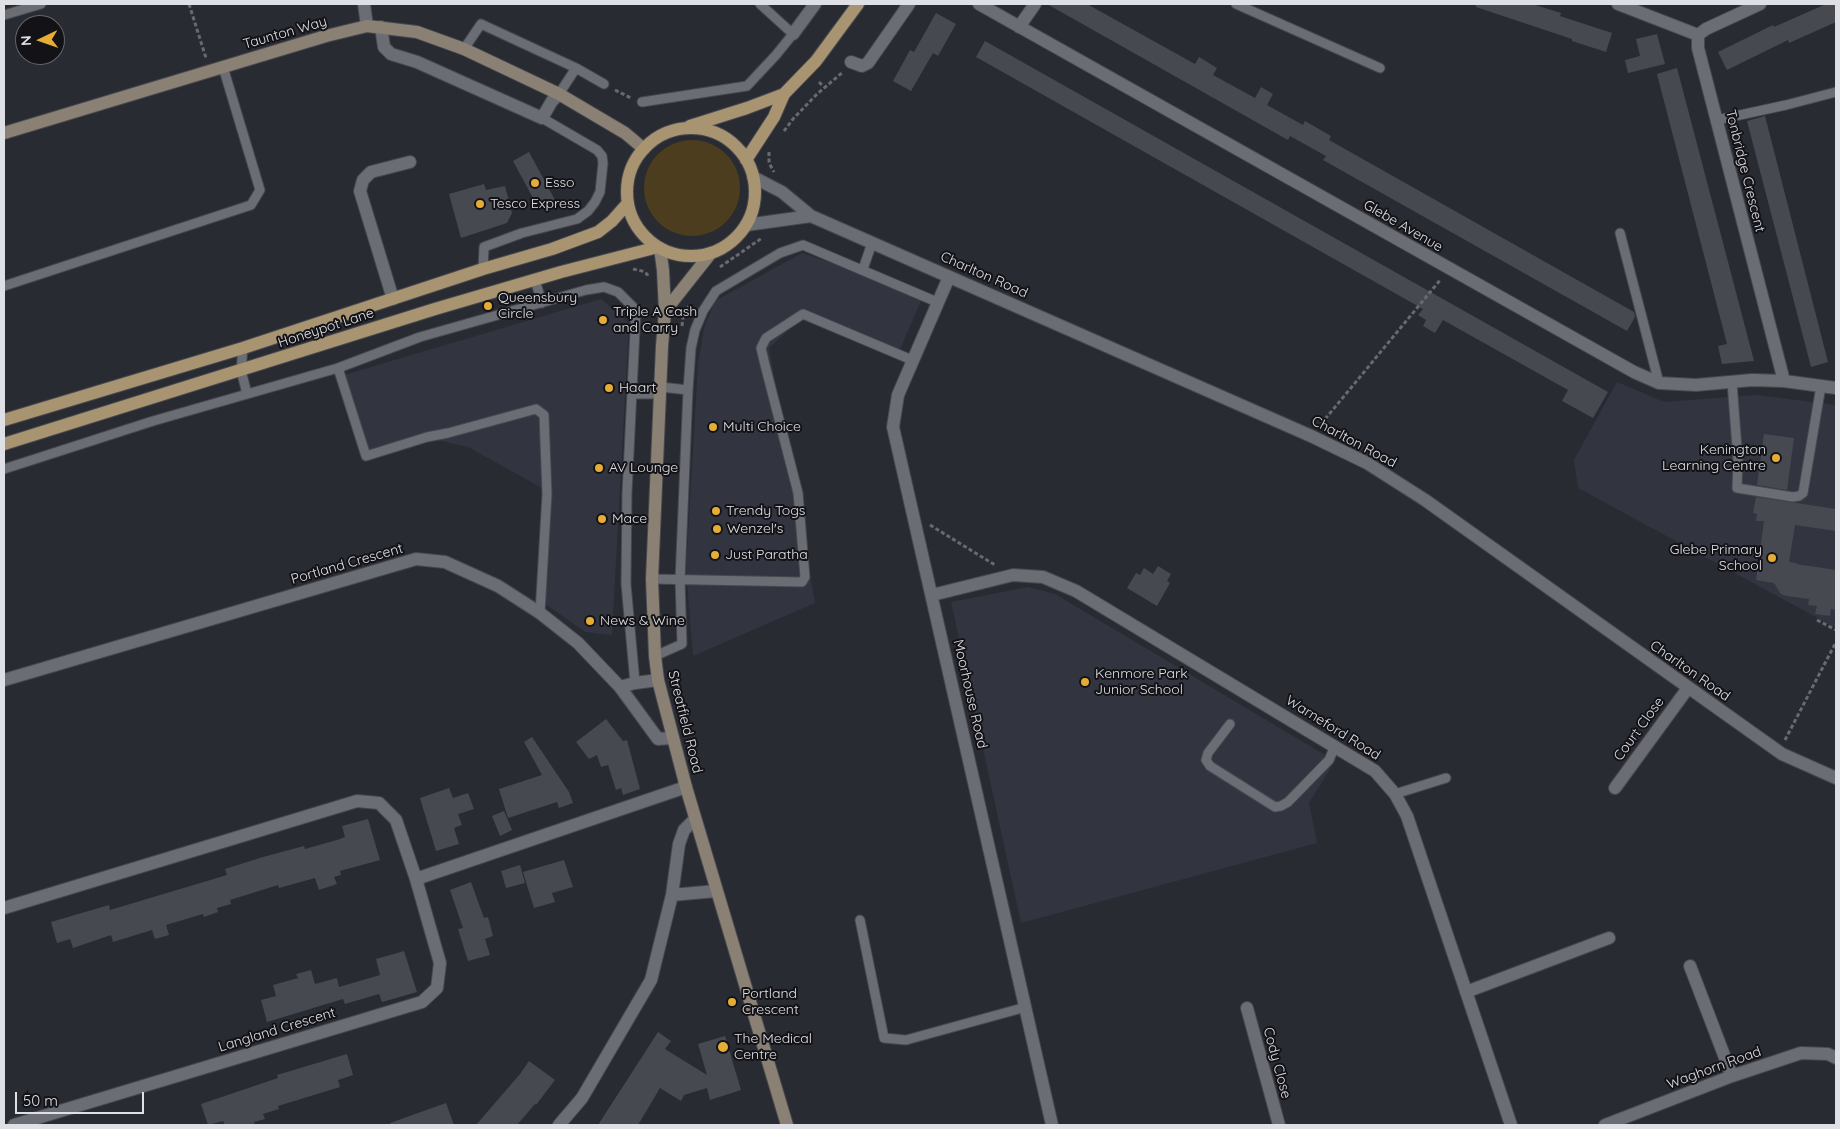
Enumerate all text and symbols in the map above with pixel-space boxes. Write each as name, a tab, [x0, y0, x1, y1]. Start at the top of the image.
street label: Taunton Way	[241, 13, 329, 53]
north arrow	[15, 15, 65, 65]
text: N	[17, 35, 35, 46]
street label: Tonbridge Crescent	[1722, 108, 1768, 234]
place label: Esso	[545, 175, 575, 191]
marker: Esso	[529, 177, 541, 189]
place label: Tesco Express	[490, 196, 580, 212]
street label: Glebe Avenue	[1360, 197, 1446, 255]
marker: Tesco Express	[474, 198, 486, 210]
street label: Charlton Road	[938, 248, 1030, 302]
place label: Queensbury Circle	[498, 290, 577, 322]
marker: Queensbury Circle	[482, 300, 494, 312]
place label: Triple A Cash and Carry	[613, 304, 697, 336]
street label: Honeypot Lane	[276, 305, 376, 351]
marker: Triple A Cash and Carry	[597, 314, 609, 326]
place label: Haart	[619, 380, 656, 396]
marker: Haart	[603, 382, 615, 394]
street label: Charlton Road	[1309, 413, 1399, 471]
place label: Multi Choice	[723, 419, 801, 435]
marker: Multi Choice	[707, 421, 719, 433]
place label: Kenington Learning Centre	[1662, 442, 1766, 474]
marker: Kenington Learning Centre	[1770, 452, 1782, 464]
place label: AV Lounge	[609, 460, 678, 476]
marker: AV Lounge	[593, 462, 605, 474]
place label: Trendy Togs	[726, 503, 805, 519]
marker: Trendy Togs	[710, 505, 722, 517]
place label: Mace	[612, 511, 647, 527]
marker: Mace	[596, 513, 608, 525]
place label: Wenzel's	[727, 521, 783, 537]
marker: Wenzel's	[711, 523, 723, 535]
street label: Portland Crescent	[289, 540, 405, 588]
place label: Glebe Primary School	[1670, 542, 1762, 574]
place label: Just Paratha	[725, 547, 808, 563]
marker: Just Paratha	[709, 549, 721, 561]
marker: Glebe Primary School	[1766, 552, 1778, 564]
place label: News & Wine	[600, 613, 685, 629]
marker: News & Wine	[584, 615, 596, 627]
street label: Charlton Road	[1647, 637, 1733, 705]
street label: Moorhouse Road	[949, 638, 991, 750]
place label: Kenmore Park Junior School	[1095, 666, 1188, 699]
street label: Streatfield Road	[664, 669, 706, 775]
marker: Kenmore Park Junior School	[1079, 676, 1091, 688]
street label: Warneford Road	[1283, 692, 1383, 764]
street label: Court Close	[1610, 694, 1668, 764]
place label: Portland Crescent	[742, 986, 799, 1019]
marker: Portland Crescent	[726, 996, 738, 1008]
street label: Langland Crescent	[216, 1004, 338, 1056]
street label: Cody Close	[1259, 1026, 1295, 1100]
place label: The Medical Centre	[734, 1031, 812, 1064]
marker: The Medical Centre	[716, 1040, 730, 1054]
street label: Waghorn Road	[1665, 1043, 1763, 1093]
scale bar	[18, 1082, 146, 1114]
text: 50 m	[23, 1091, 58, 1110]

